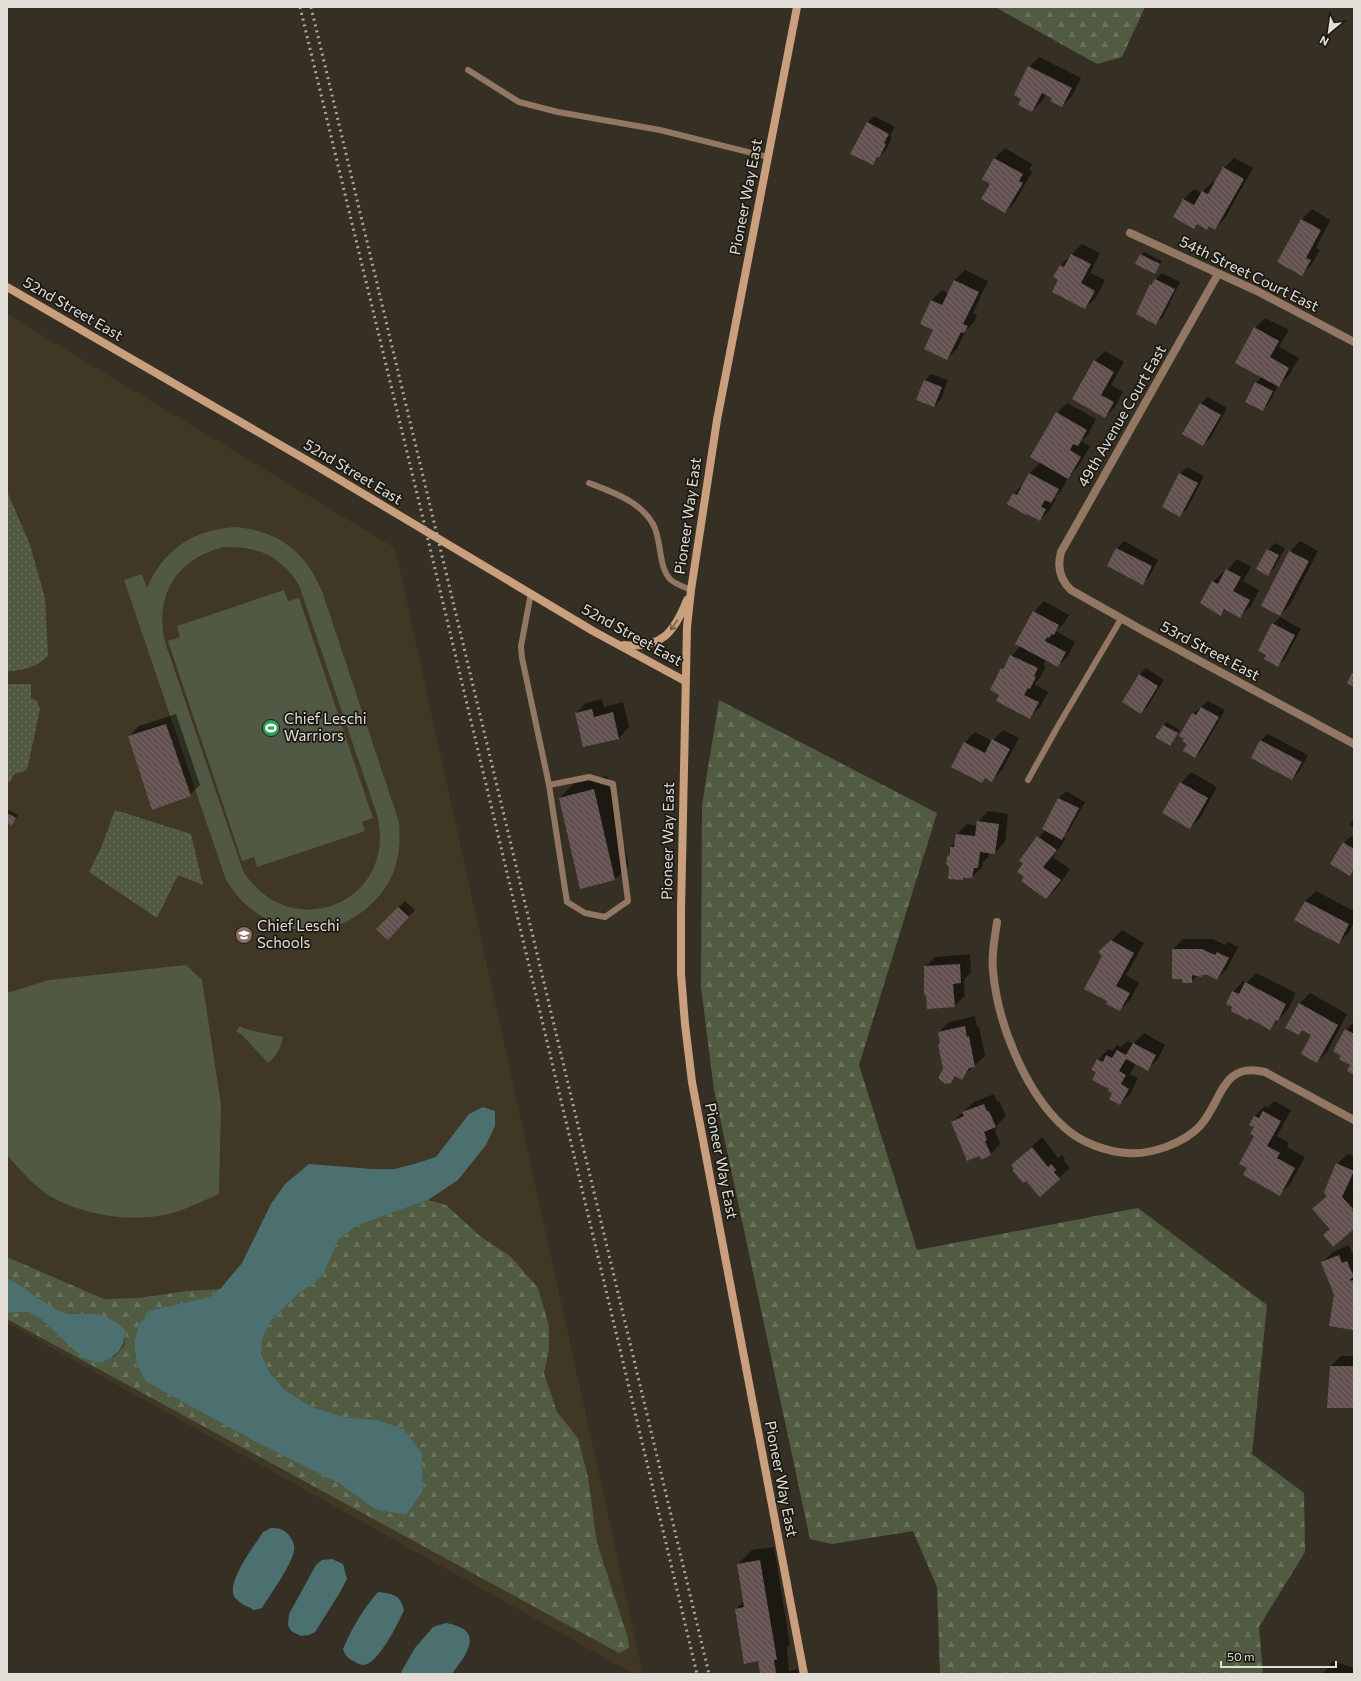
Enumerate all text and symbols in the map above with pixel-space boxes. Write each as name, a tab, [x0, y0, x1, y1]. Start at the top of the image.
north arrow	[1309, 12, 1349, 52]
text: N	[1317, 33, 1331, 49]
street label: Pioneer Way East	[725, 137, 765, 256]
street label: 54th Street Court East	[1177, 232, 1322, 315]
street label: 52nd Street East	[20, 272, 127, 344]
street label: 49th Avenue Court East	[1073, 341, 1169, 490]
street label: 52nd Street East	[301, 435, 406, 508]
street label: Pioneer Way East	[670, 456, 704, 576]
street label: 52nd Street East	[579, 599, 686, 669]
street label: 53rd Street East	[1158, 616, 1263, 684]
one-way arrow	[670, 619, 678, 630]
place label: Chief Leschi Warriors	[284, 709, 367, 744]
sports icon: Chief Leschi Warriors	[261, 718, 281, 738]
street label: Pioneer Way East	[657, 782, 677, 900]
place label: Chief Leschi Schools	[257, 916, 340, 951]
school or university icon: Chief Leschi Schools	[234, 925, 254, 945]
street label: Pioneer Way East	[702, 1101, 742, 1220]
street label: Pioneer Way East	[762, 1419, 802, 1538]
scale bar	[1221, 1643, 1336, 1669]
text: 50 m	[1227, 1649, 1255, 1663]

